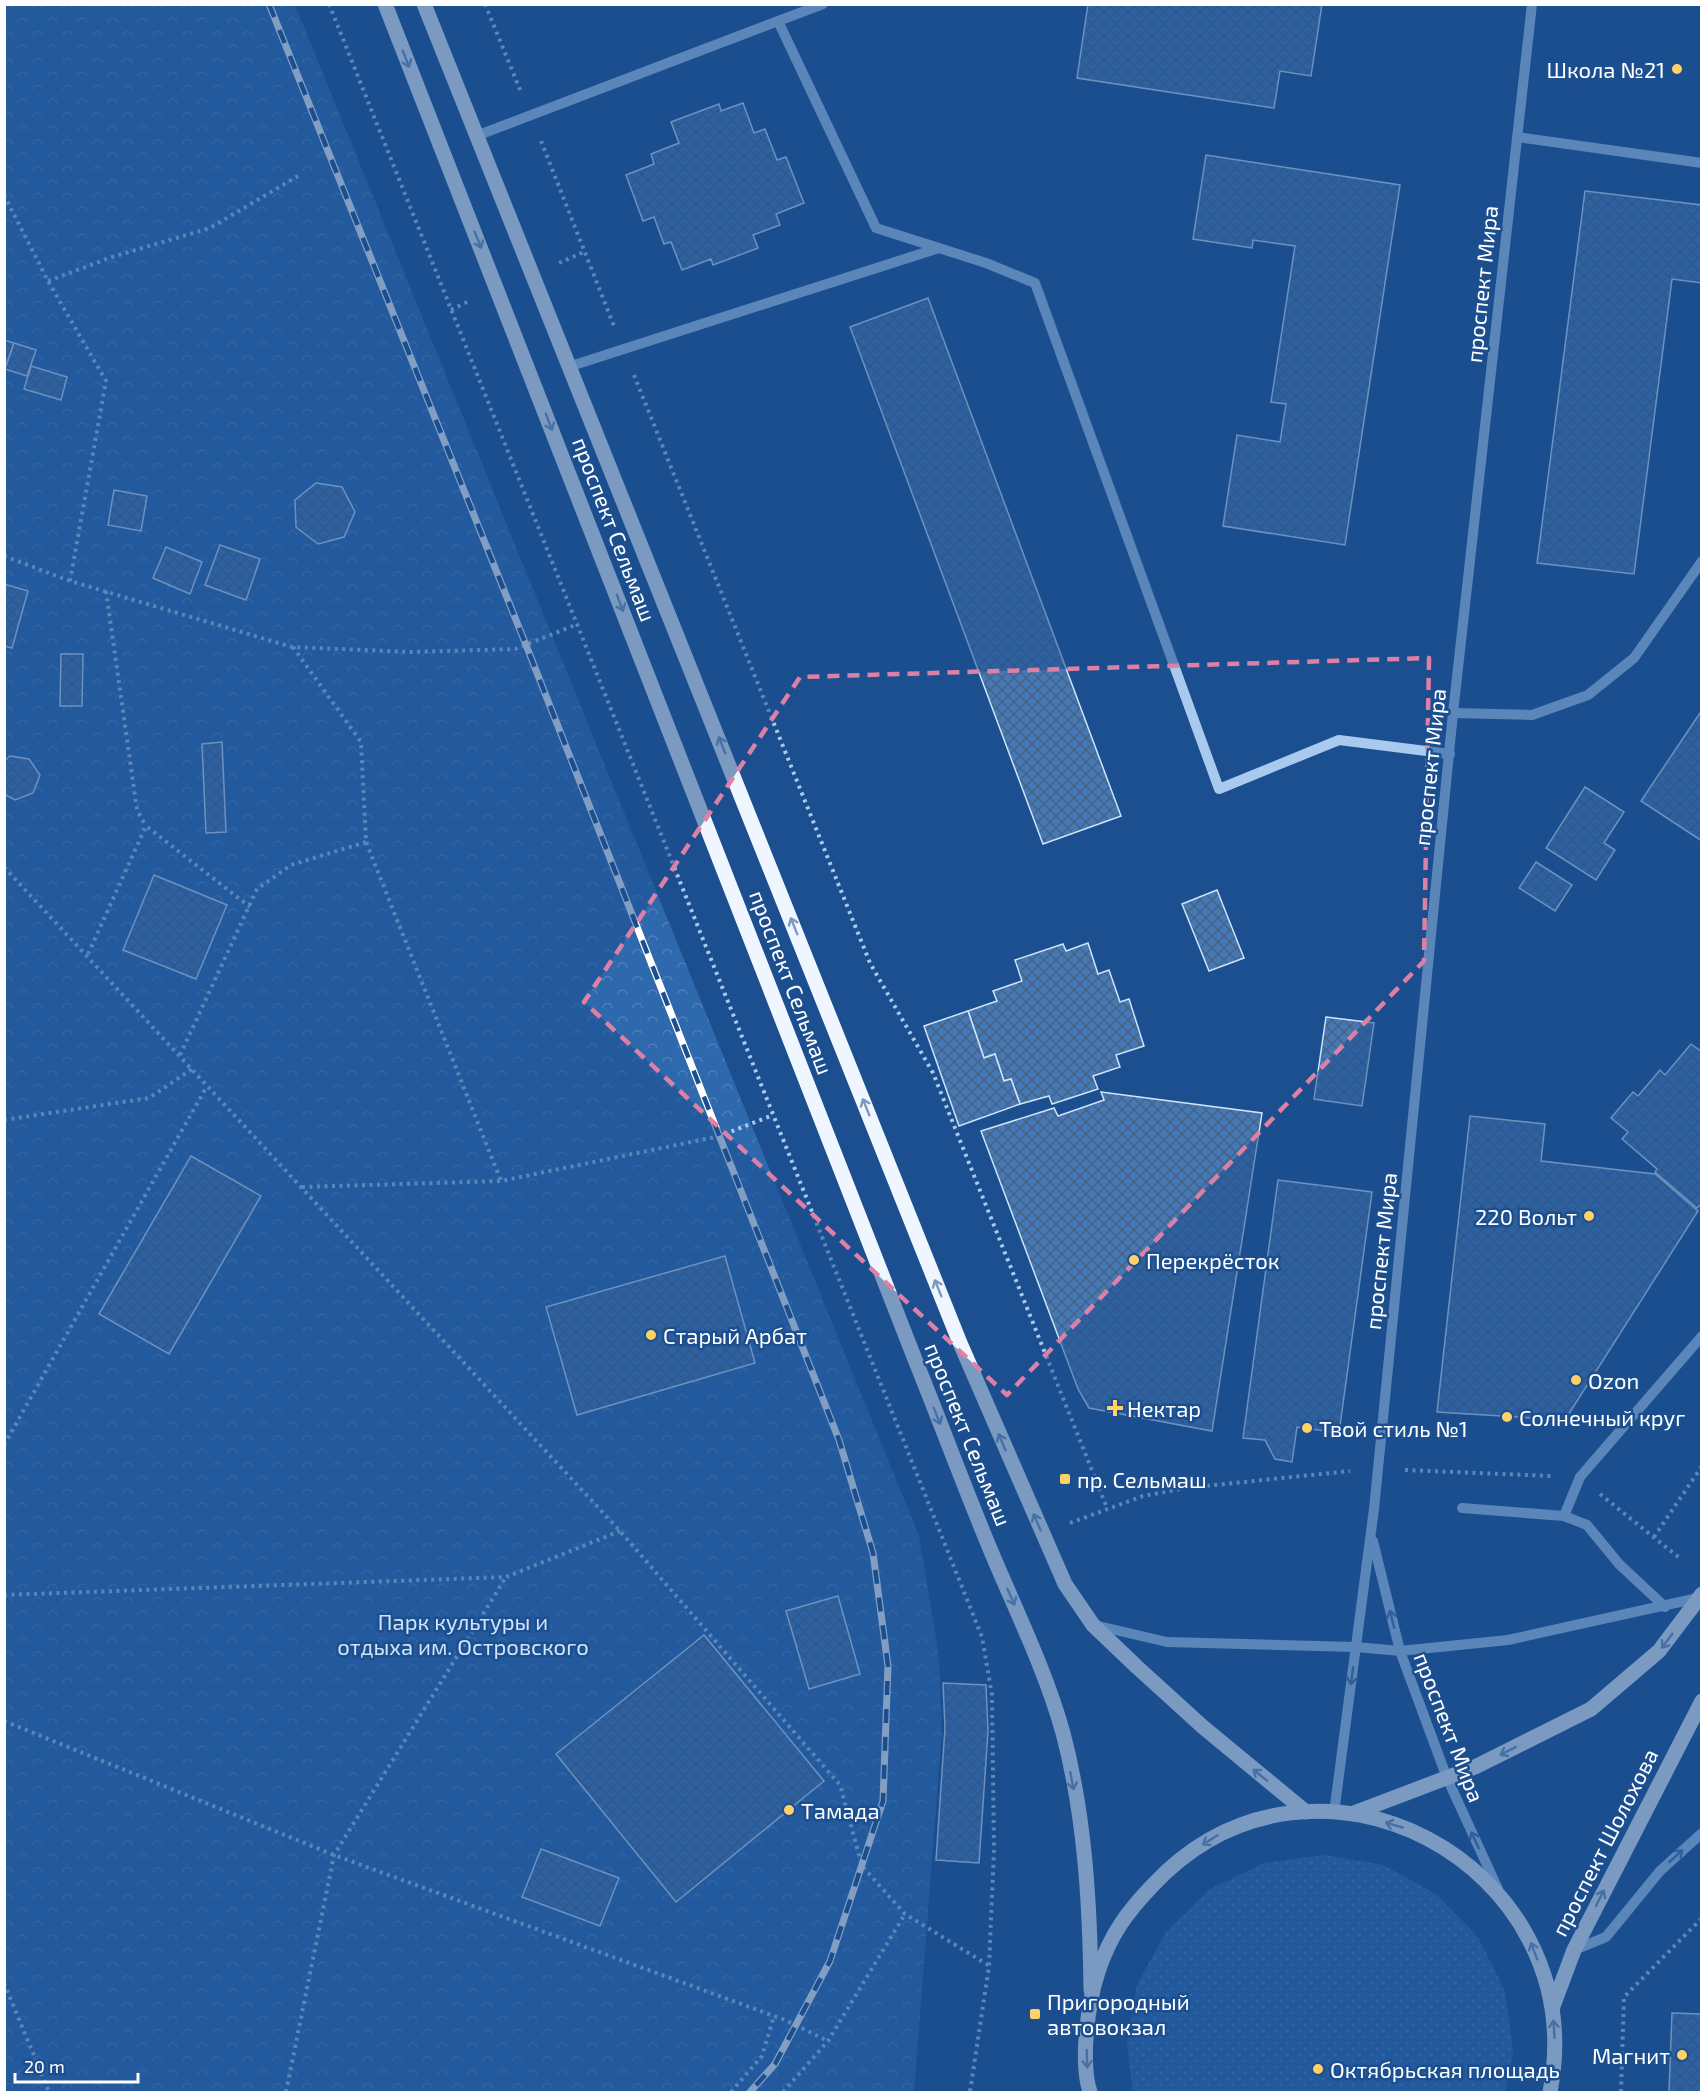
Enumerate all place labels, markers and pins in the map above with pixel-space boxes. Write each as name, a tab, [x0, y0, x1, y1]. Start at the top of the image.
place label: Школа №21	[1546, 56, 1665, 82]
marker: Школа №21	[1670, 62, 1684, 76]
place label: 220 Вольт	[1475, 1203, 1577, 1229]
marker: 220 Вольт	[1582, 1209, 1596, 1223]
place label: Перекрёсток	[1146, 1247, 1280, 1273]
marker: Перекрёсток	[1127, 1253, 1141, 1267]
place label: Старый Арбат	[663, 1322, 807, 1348]
marker: Старый Арбат	[644, 1328, 658, 1342]
place label: Ozon	[1588, 1367, 1639, 1393]
marker: Ozon	[1569, 1373, 1583, 1387]
place label: Нектар	[1127, 1395, 1201, 1421]
marker: Нектар	[1108, 1401, 1122, 1415]
place label: Солнечный круг	[1519, 1404, 1685, 1431]
marker: Солнечный круг	[1500, 1410, 1514, 1424]
place label: Твой стиль №1	[1319, 1415, 1468, 1441]
marker: Твой стиль №1	[1300, 1421, 1314, 1435]
place label: пр. Сельмаш	[1077, 1466, 1207, 1492]
marker: пр. Сельмаш	[1058, 1472, 1072, 1486]
place label: Тамада	[801, 1797, 880, 1823]
marker: Тамада	[782, 1803, 796, 1817]
place label: Пригородный автовокзал	[1047, 1988, 1190, 2039]
marker: Пригородный автовокзал	[1028, 2007, 1042, 2021]
place label: Магнит	[1592, 2042, 1670, 2068]
marker: Магнит	[1675, 2048, 1689, 2062]
place label: Октябрьская площадь	[1330, 2056, 1560, 2082]
marker: Октябрьская площадь	[1311, 2062, 1325, 2076]

